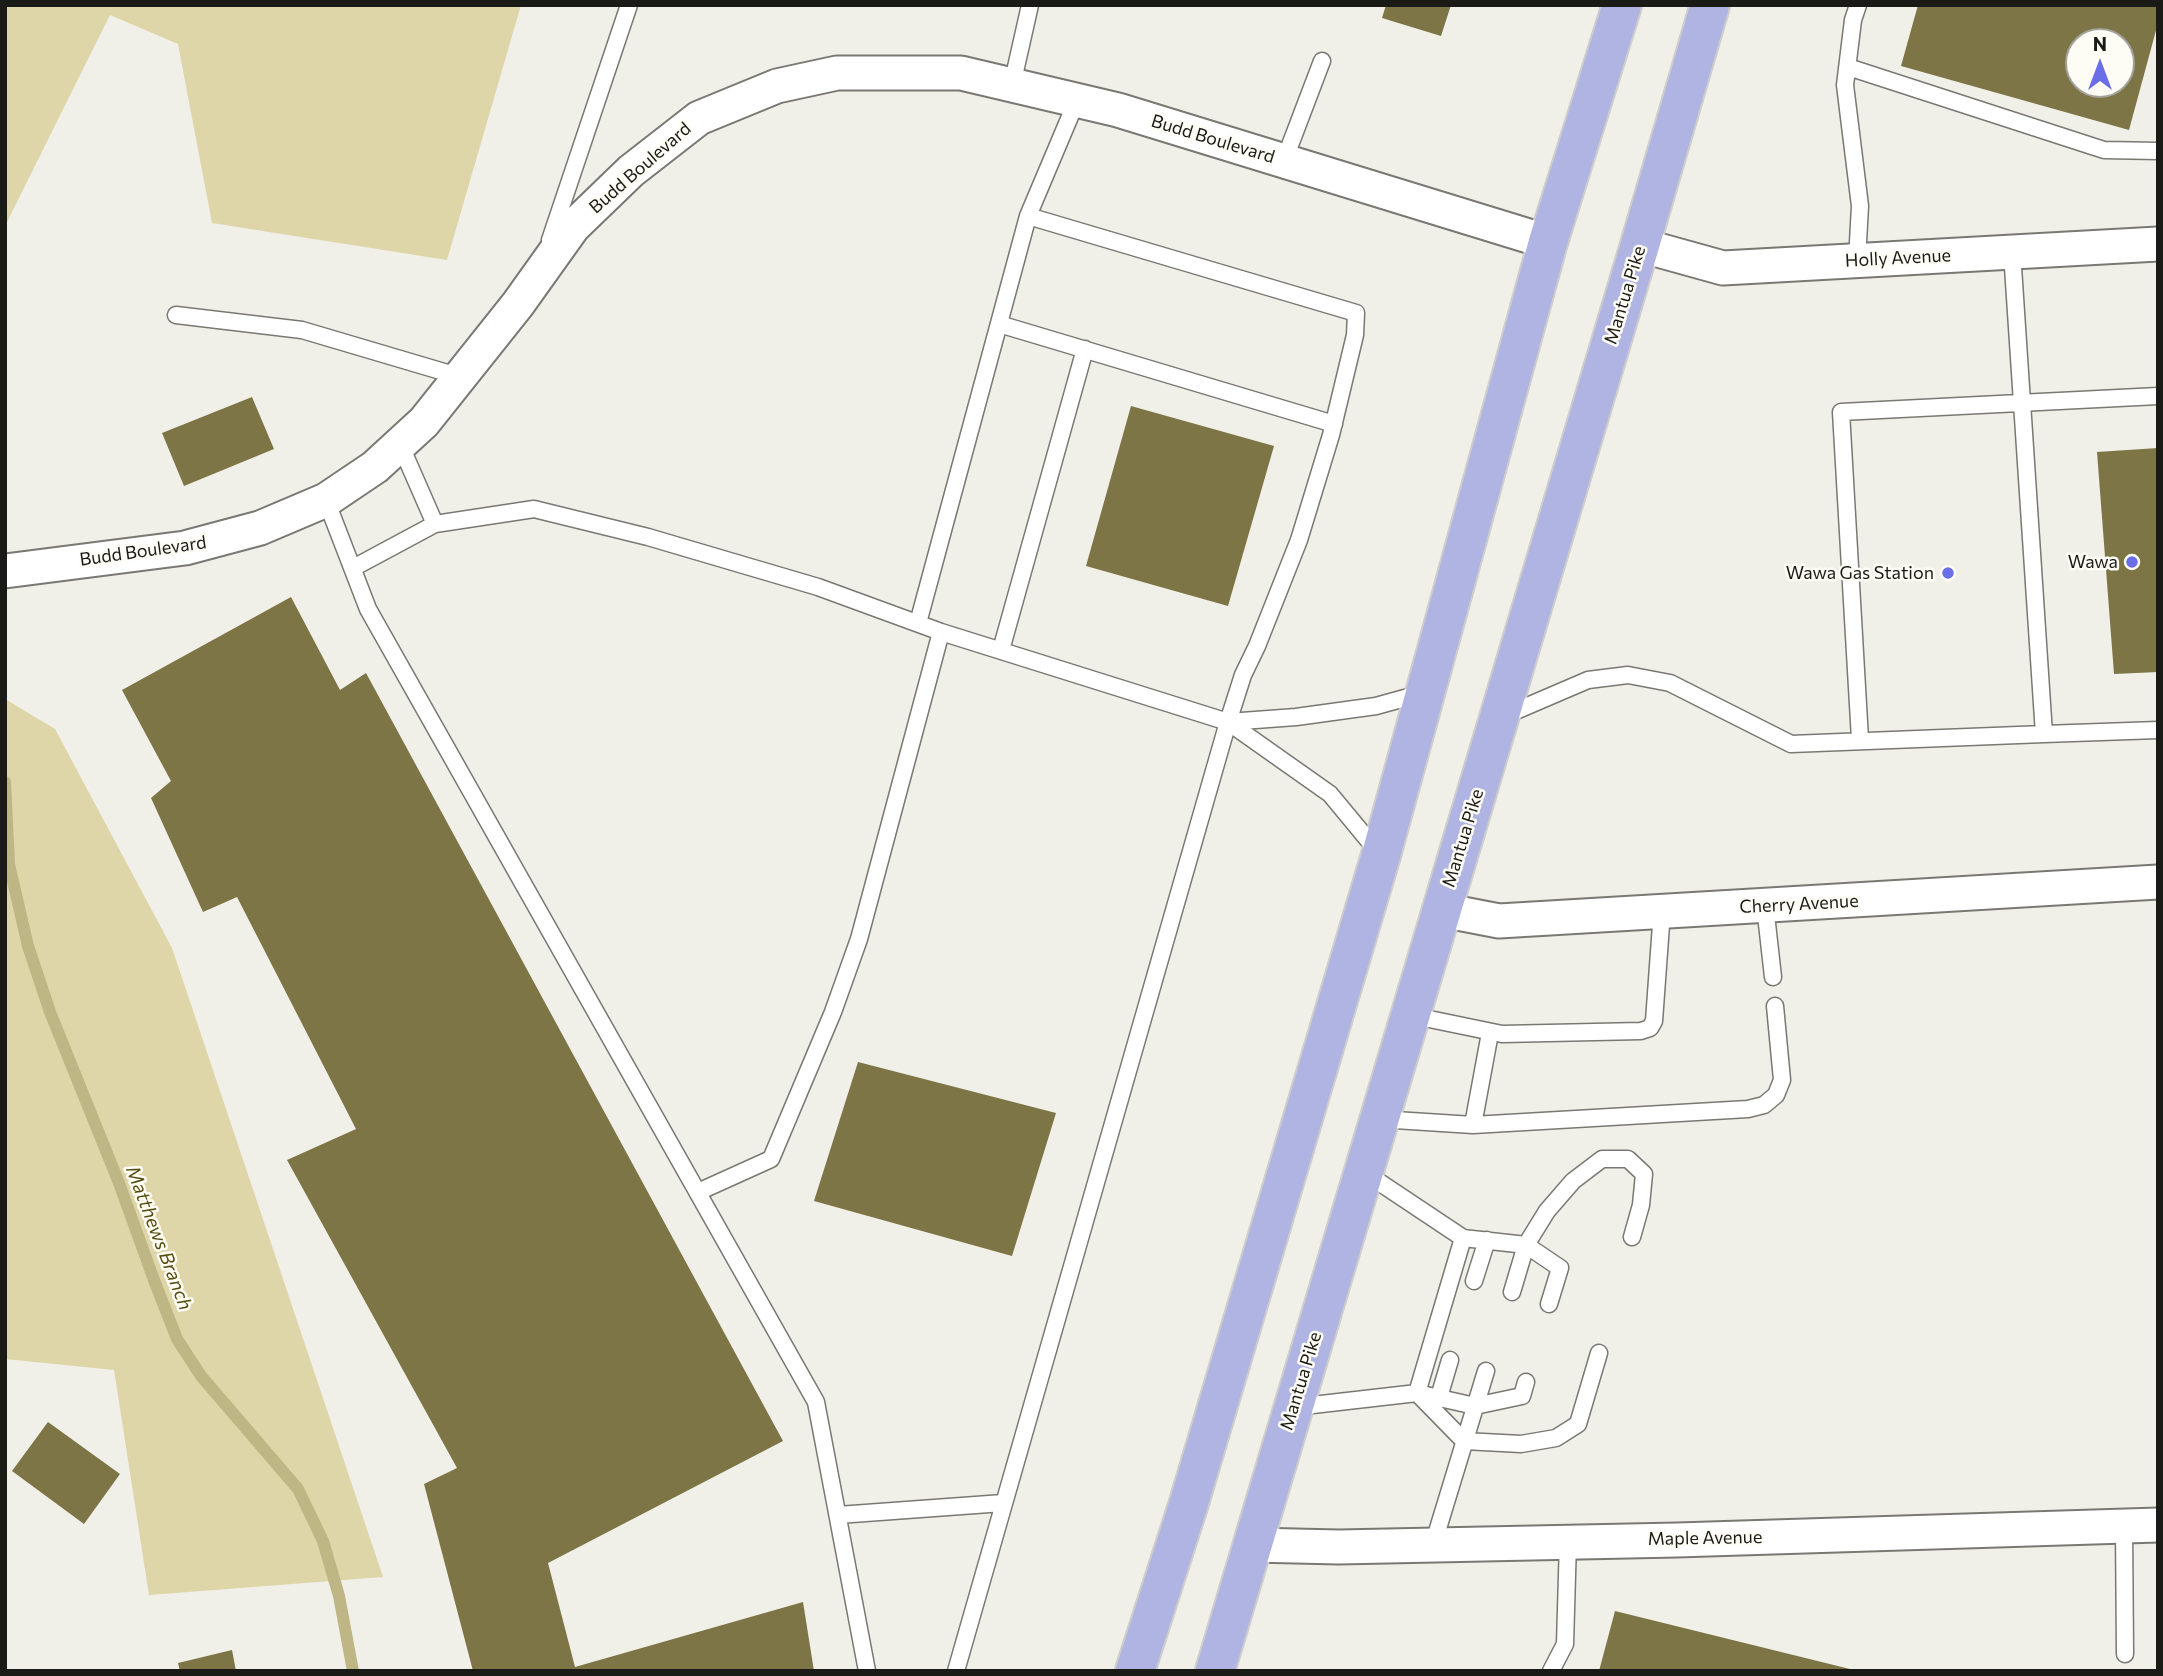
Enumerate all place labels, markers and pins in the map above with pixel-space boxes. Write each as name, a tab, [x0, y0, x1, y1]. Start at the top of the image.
place label: Wawa	[2068, 551, 2118, 573]
marker: Wawa	[2124, 554, 2140, 570]
place label: Wawa Gas Station	[1786, 562, 1934, 584]
marker: Wawa Gas Station	[1940, 565, 1956, 581]

